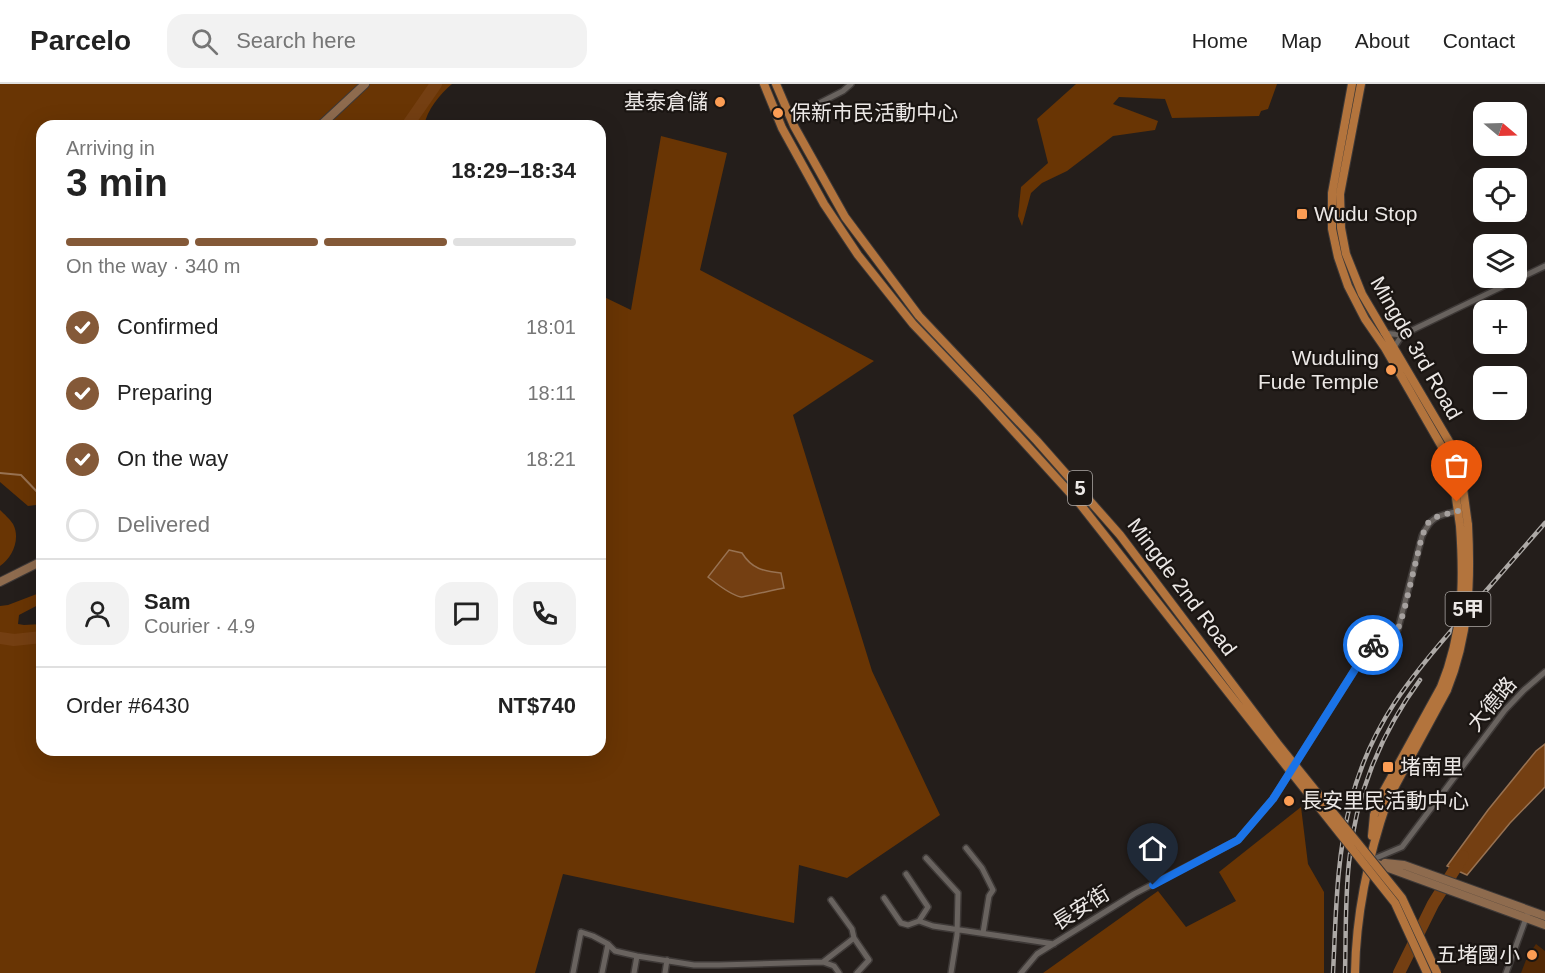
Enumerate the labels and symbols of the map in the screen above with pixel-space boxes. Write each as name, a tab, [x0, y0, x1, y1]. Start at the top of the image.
place label: 基泰倉儲	[624, 90, 708, 113]
marker: 基泰倉儲	[713, 95, 727, 109]
place label: 保新市民活動中心	[790, 101, 958, 124]
north arrow	[1473, 102, 1527, 156]
marker: 保新市民活動中心	[771, 106, 785, 120]
place label: Wudu Stop	[1314, 202, 1418, 225]
marker: Wudu Stop	[1295, 207, 1309, 221]
street label: Mingde 3rd Road	[1366, 272, 1467, 423]
place label: Wuduling Fude Temple	[1258, 346, 1379, 393]
marker: Wuduling Fude Temple	[1384, 363, 1398, 377]
pin	[1431, 440, 1482, 502]
road number: 5	[1068, 471, 1092, 505]
street label: Mingde 2nd Road	[1123, 514, 1241, 660]
road number: 5甲	[1446, 592, 1490, 626]
courier	[1343, 615, 1403, 675]
street label: 大德路	[1463, 672, 1521, 735]
place label: 堵南里	[1400, 755, 1463, 778]
marker: 堵南里	[1381, 760, 1395, 774]
place label: 長安里民活動中心	[1301, 789, 1469, 812]
marker: 長安里民活動中心	[1282, 794, 1296, 808]
pin	[1127, 823, 1178, 885]
street label: 長安街	[1048, 881, 1114, 934]
place label: 五堵國小	[1436, 943, 1520, 966]
marker: 五堵國小	[1525, 948, 1539, 962]

